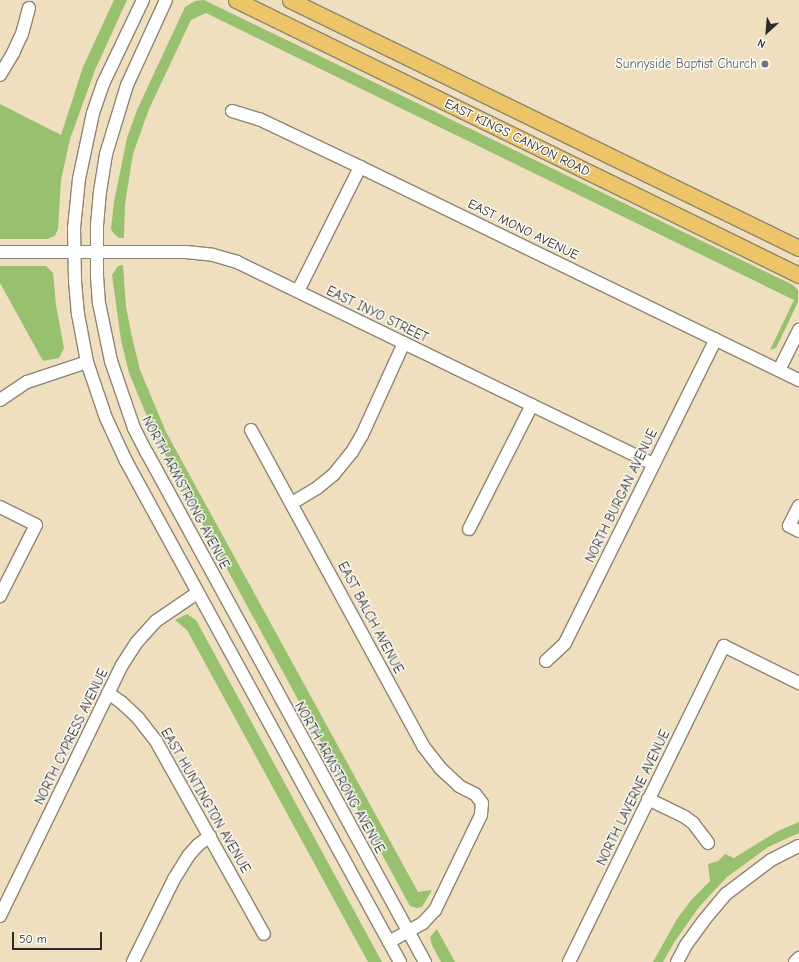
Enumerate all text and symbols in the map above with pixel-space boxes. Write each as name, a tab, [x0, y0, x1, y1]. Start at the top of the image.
north arrow	[747, 12, 787, 52]
text: N	[755, 36, 768, 51]
place label: Sunnyside Baptist Church	[616, 56, 757, 72]
marker: Sunnyside Baptist Church	[760, 59, 770, 69]
street label: EAST KINGS CANYON ROAD	[442, 96, 592, 180]
street label: EAST MONO AVENUE	[465, 196, 581, 264]
street label: EAST INYO STREET	[324, 284, 430, 346]
street label: NORTH ARMSTRONG AVENUE	[138, 414, 232, 572]
street label: NORTH BURGAN AVENUE	[583, 427, 661, 565]
street label: EAST BALCH AVENUE	[334, 559, 406, 677]
street label: NORTH CYPRESS AVENUE	[32, 666, 112, 808]
street label: NORTH ARMSTRONG AVENUE	[291, 700, 387, 856]
street label: EAST HUNTINGTON AVENUE	[157, 726, 253, 876]
street label: NORTH LAVERNE AVENUE	[594, 728, 674, 868]
scale bar	[14, 924, 104, 950]
text: 50 m	[19, 932, 47, 946]

